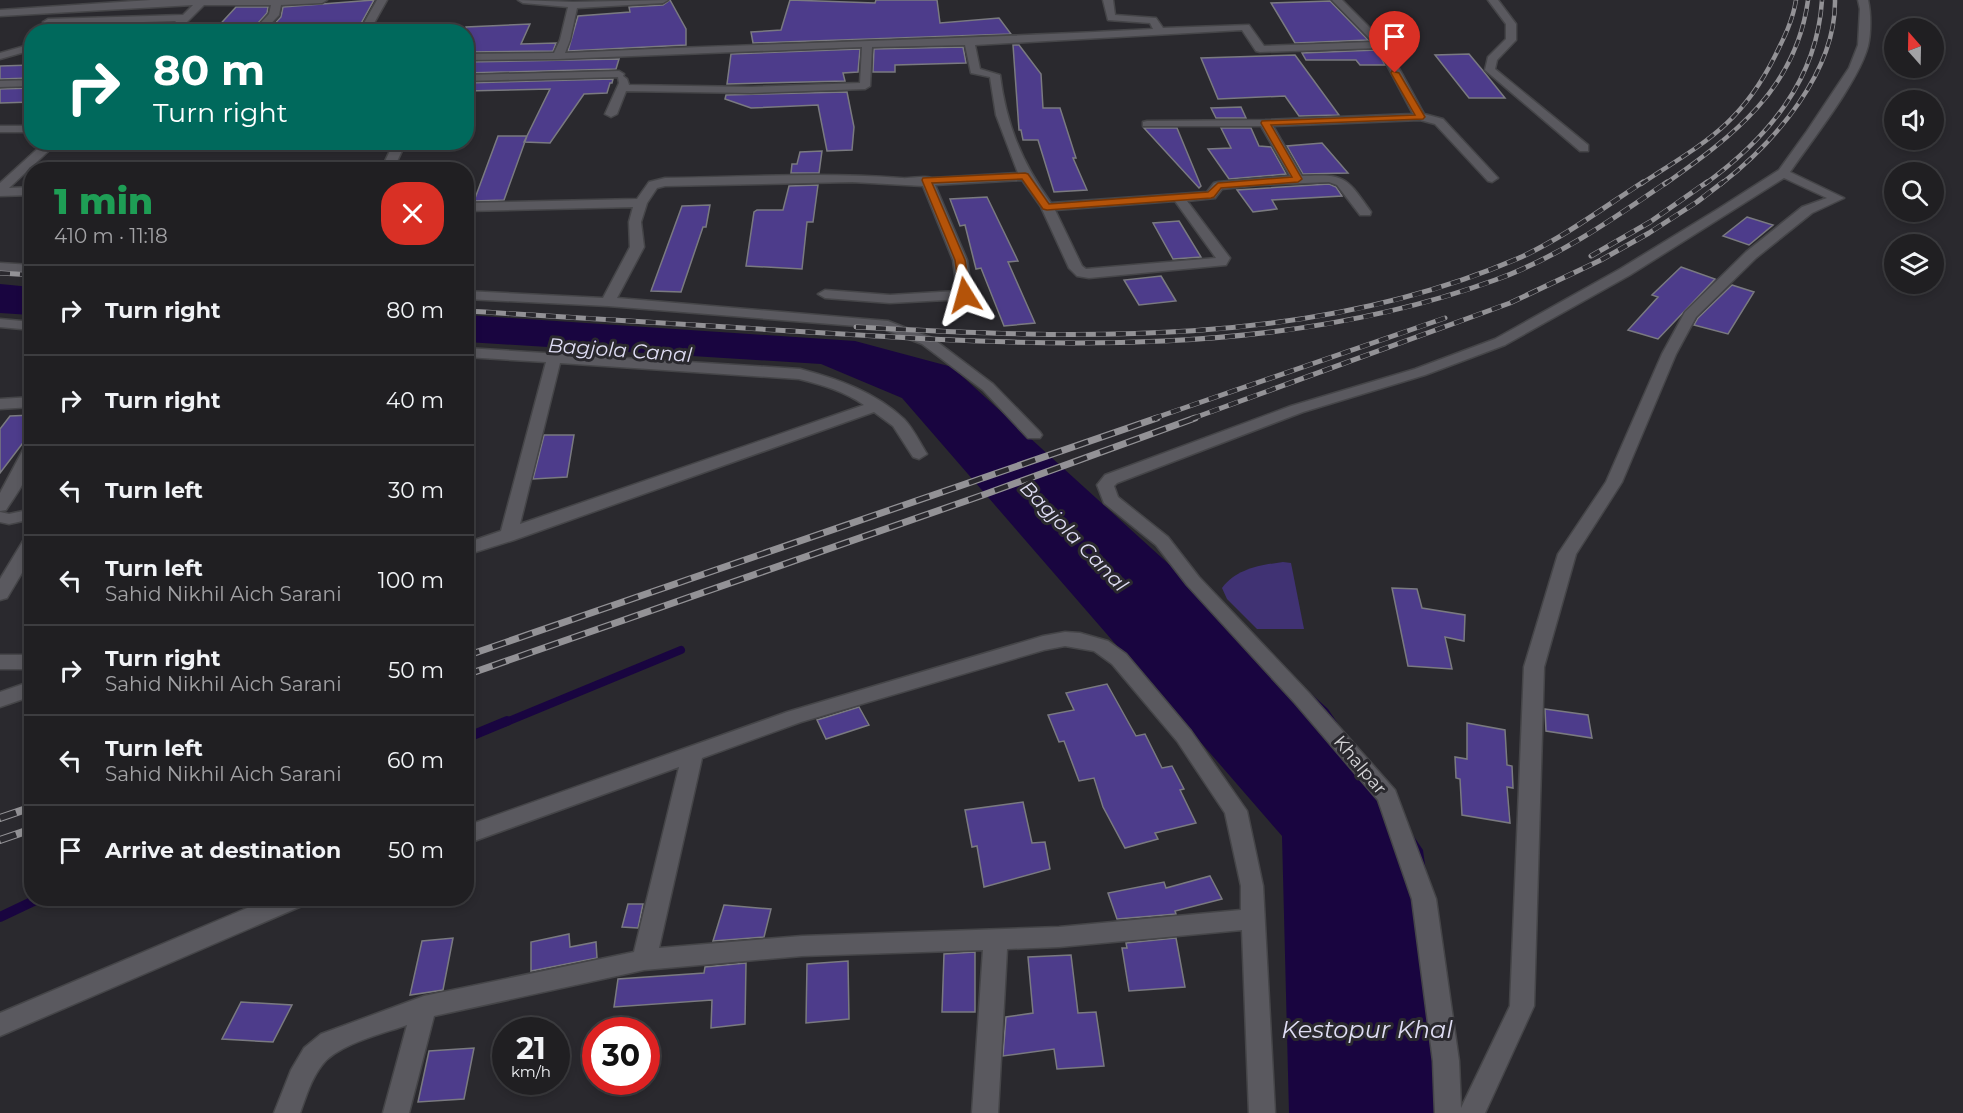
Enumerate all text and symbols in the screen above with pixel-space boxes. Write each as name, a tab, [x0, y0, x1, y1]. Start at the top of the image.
pin	[1369, 11, 1420, 73]
north arrow	[1884, 18, 1944, 78]
map controls	[1884, 18, 1944, 294]
icon: arrive	[1378, 20, 1411, 53]
text: 80 m	[153, 44, 265, 96]
icon: right	[54, 48, 132, 126]
button: sound	[1884, 90, 1944, 150]
text: Turn right	[153, 96, 288, 129]
button: search	[1884, 162, 1944, 222]
text: 1 min	[54, 179, 153, 223]
button: close	[381, 182, 444, 245]
text: 410 m · 11:18	[54, 224, 168, 248]
button: layers	[1884, 234, 1944, 294]
position arrow	[933, 263, 997, 327]
icon: right	[54, 294, 87, 327]
text: Turn right	[105, 297, 220, 324]
text: 80 m	[386, 297, 444, 324]
water label: Bagjola Canal	[547, 333, 694, 367]
icon: right	[54, 384, 87, 417]
text: Turn right	[105, 387, 220, 414]
text: 40 m	[386, 387, 444, 414]
icon: left	[54, 474, 87, 507]
water label: Bagjola Canal	[1015, 476, 1133, 597]
text: Turn left	[105, 477, 203, 504]
text: 30 m	[388, 477, 444, 504]
text: Turn left	[105, 555, 203, 582]
icon: left	[54, 564, 87, 597]
text: 100 m	[378, 567, 444, 594]
text: Sahid Nikhil Aich Sarani	[105, 582, 342, 606]
text: Turn right	[105, 645, 220, 672]
icon: right	[54, 654, 87, 687]
text: 50 m	[388, 657, 444, 684]
text: Sahid Nikhil Aich Sarani	[105, 672, 342, 696]
street label: Khalpar	[1329, 731, 1391, 799]
text: Turn left	[105, 735, 203, 762]
icon: left	[54, 744, 87, 777]
text: 60 m	[387, 747, 444, 774]
text: Sahid Nikhil Aich Sarani	[105, 762, 342, 786]
icon: arrive	[54, 834, 87, 867]
text: Arrive at destination	[105, 837, 341, 864]
text: 50 m	[388, 837, 444, 864]
water label: Kestopur Khal	[1281, 1015, 1453, 1044]
speed limit sign: 30	[582, 1017, 660, 1095]
text: 21	[516, 1030, 546, 1067]
text: km/h	[511, 1062, 551, 1081]

